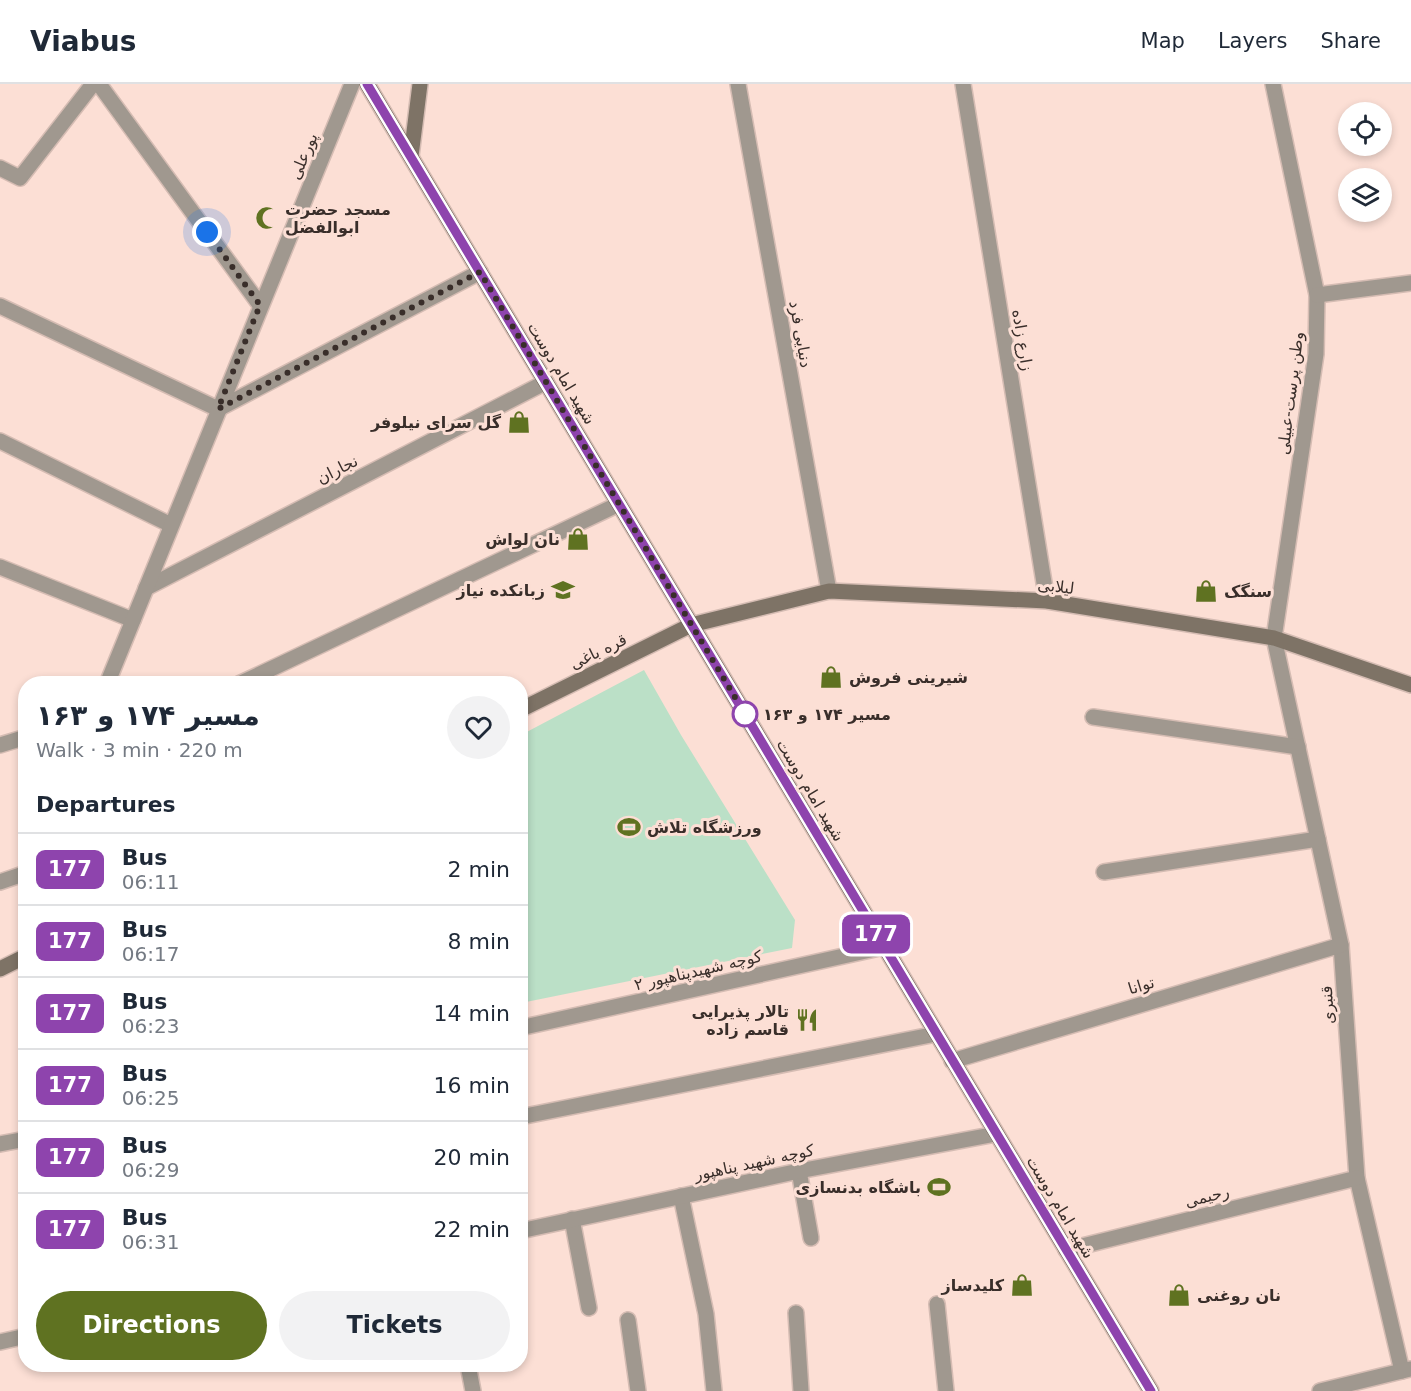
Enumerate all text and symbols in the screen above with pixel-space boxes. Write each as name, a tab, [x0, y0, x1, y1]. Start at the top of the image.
text: Viabus	[30, 25, 136, 58]
text: Map	[1141, 29, 1185, 53]
text: Layers	[1218, 29, 1287, 53]
text: Share	[1320, 29, 1381, 53]
map controls	[1338, 102, 1392, 222]
button: locate	[1338, 102, 1392, 156]
street label: پورعلی	[285, 130, 323, 183]
button: layers	[1338, 168, 1392, 222]
place label: مسجد حضرت ابوالفضل	[285, 200, 391, 237]
mosque icon: مسجد حضرت ابوالفضل	[254, 205, 280, 231]
your location	[192, 217, 222, 247]
street label: دنیایی فرد	[784, 299, 816, 369]
street label: زارع زاده	[1007, 308, 1037, 372]
street label: شهید امام دوست	[523, 319, 600, 428]
street label: وطن پرست-عبیلی	[1274, 330, 1308, 456]
shop icon: گل سرای نیلوفر	[506, 409, 532, 435]
place label: گل سرای نیلوفر	[370, 413, 502, 432]
street label: نجاران	[313, 451, 361, 489]
shop icon: نان لواش	[565, 526, 591, 552]
place label: نان لواش	[485, 530, 560, 549]
street label: لیلابی	[1036, 575, 1075, 598]
school or university icon: زبانکده نیاز	[550, 577, 576, 603]
shop icon: سنگک	[1193, 578, 1219, 604]
place label: زبانکده نیاز	[455, 581, 545, 600]
place label: سنگک	[1224, 582, 1272, 601]
street label: قره باغی	[567, 630, 630, 674]
shop icon: شیرینی فروش	[818, 664, 844, 690]
place label: شیرینی فروش	[849, 668, 968, 687]
button: heart	[447, 696, 510, 759]
text: مسیر ۱۷۴ و ۱۶۳	[36, 699, 260, 732]
marker: مسیر ۱۷۴ و ۱۶۳	[732, 701, 758, 727]
place label: مسیر ۱۷۴ و ۱۶۳	[763, 705, 891, 724]
street label: شهید امام دوست	[772, 736, 849, 845]
text: Walk · 3 min · 220 m	[36, 738, 243, 762]
text: Departures	[36, 792, 176, 817]
sports icon: ورزشگاه تلاش	[616, 814, 642, 840]
place label: ورزشگاه تلاش	[647, 818, 762, 837]
text: Bus	[122, 845, 167, 870]
text: 177	[48, 857, 92, 881]
text: 2 min	[448, 857, 510, 882]
text: 06:11	[122, 870, 179, 894]
line badge: 177	[842, 914, 910, 954]
text: Bus	[122, 917, 167, 942]
text: 177	[854, 922, 898, 946]
text: 177	[48, 929, 92, 953]
text: 8 min	[448, 929, 510, 954]
text: 06:17	[122, 942, 179, 966]
street label: ۲ کوچه شهیدپناهپور	[632, 946, 764, 995]
street label: توانا	[1126, 973, 1157, 999]
street label: قنبری	[1317, 985, 1339, 1025]
text: Bus	[122, 989, 167, 1014]
text: 177	[48, 1001, 92, 1025]
text: 14 min	[434, 1001, 510, 1026]
place label: تالار پذیرایی قاسم زاده	[691, 1002, 789, 1039]
restaurant icon: تالار پذیرایی قاسم زاده	[794, 1007, 820, 1033]
text: 06:23	[122, 1014, 179, 1038]
text: Bus	[122, 1061, 167, 1086]
text: 177	[48, 1073, 92, 1097]
text: 16 min	[434, 1073, 510, 1098]
text: 06:25	[122, 1086, 179, 1110]
text: Bus	[122, 1133, 167, 1158]
street label: کوچه شهید پناهپور	[692, 1140, 816, 1186]
text: 177	[48, 1145, 92, 1169]
text: 20 min	[434, 1145, 510, 1170]
street label: شهید امام دوست	[1022, 1153, 1099, 1262]
text: 06:29	[122, 1158, 179, 1182]
sports icon: باشگاه بدنسازی	[926, 1174, 952, 1200]
place label: باشگاه بدنسازی	[796, 1178, 921, 1197]
street label: رحیمی	[1183, 1182, 1232, 1212]
text: Bus	[122, 1205, 167, 1230]
text: 177	[48, 1217, 92, 1241]
text: 22 min	[434, 1217, 510, 1242]
text: 06:31	[122, 1230, 179, 1254]
shop icon: کلیدساز	[1009, 1272, 1035, 1298]
place label: کلیدساز	[940, 1276, 1005, 1295]
shop icon: نان روغنی	[1166, 1282, 1192, 1308]
place label: نان روغنی	[1197, 1286, 1281, 1305]
button: Directions	[36, 1291, 267, 1360]
button: Tickets	[279, 1291, 510, 1360]

